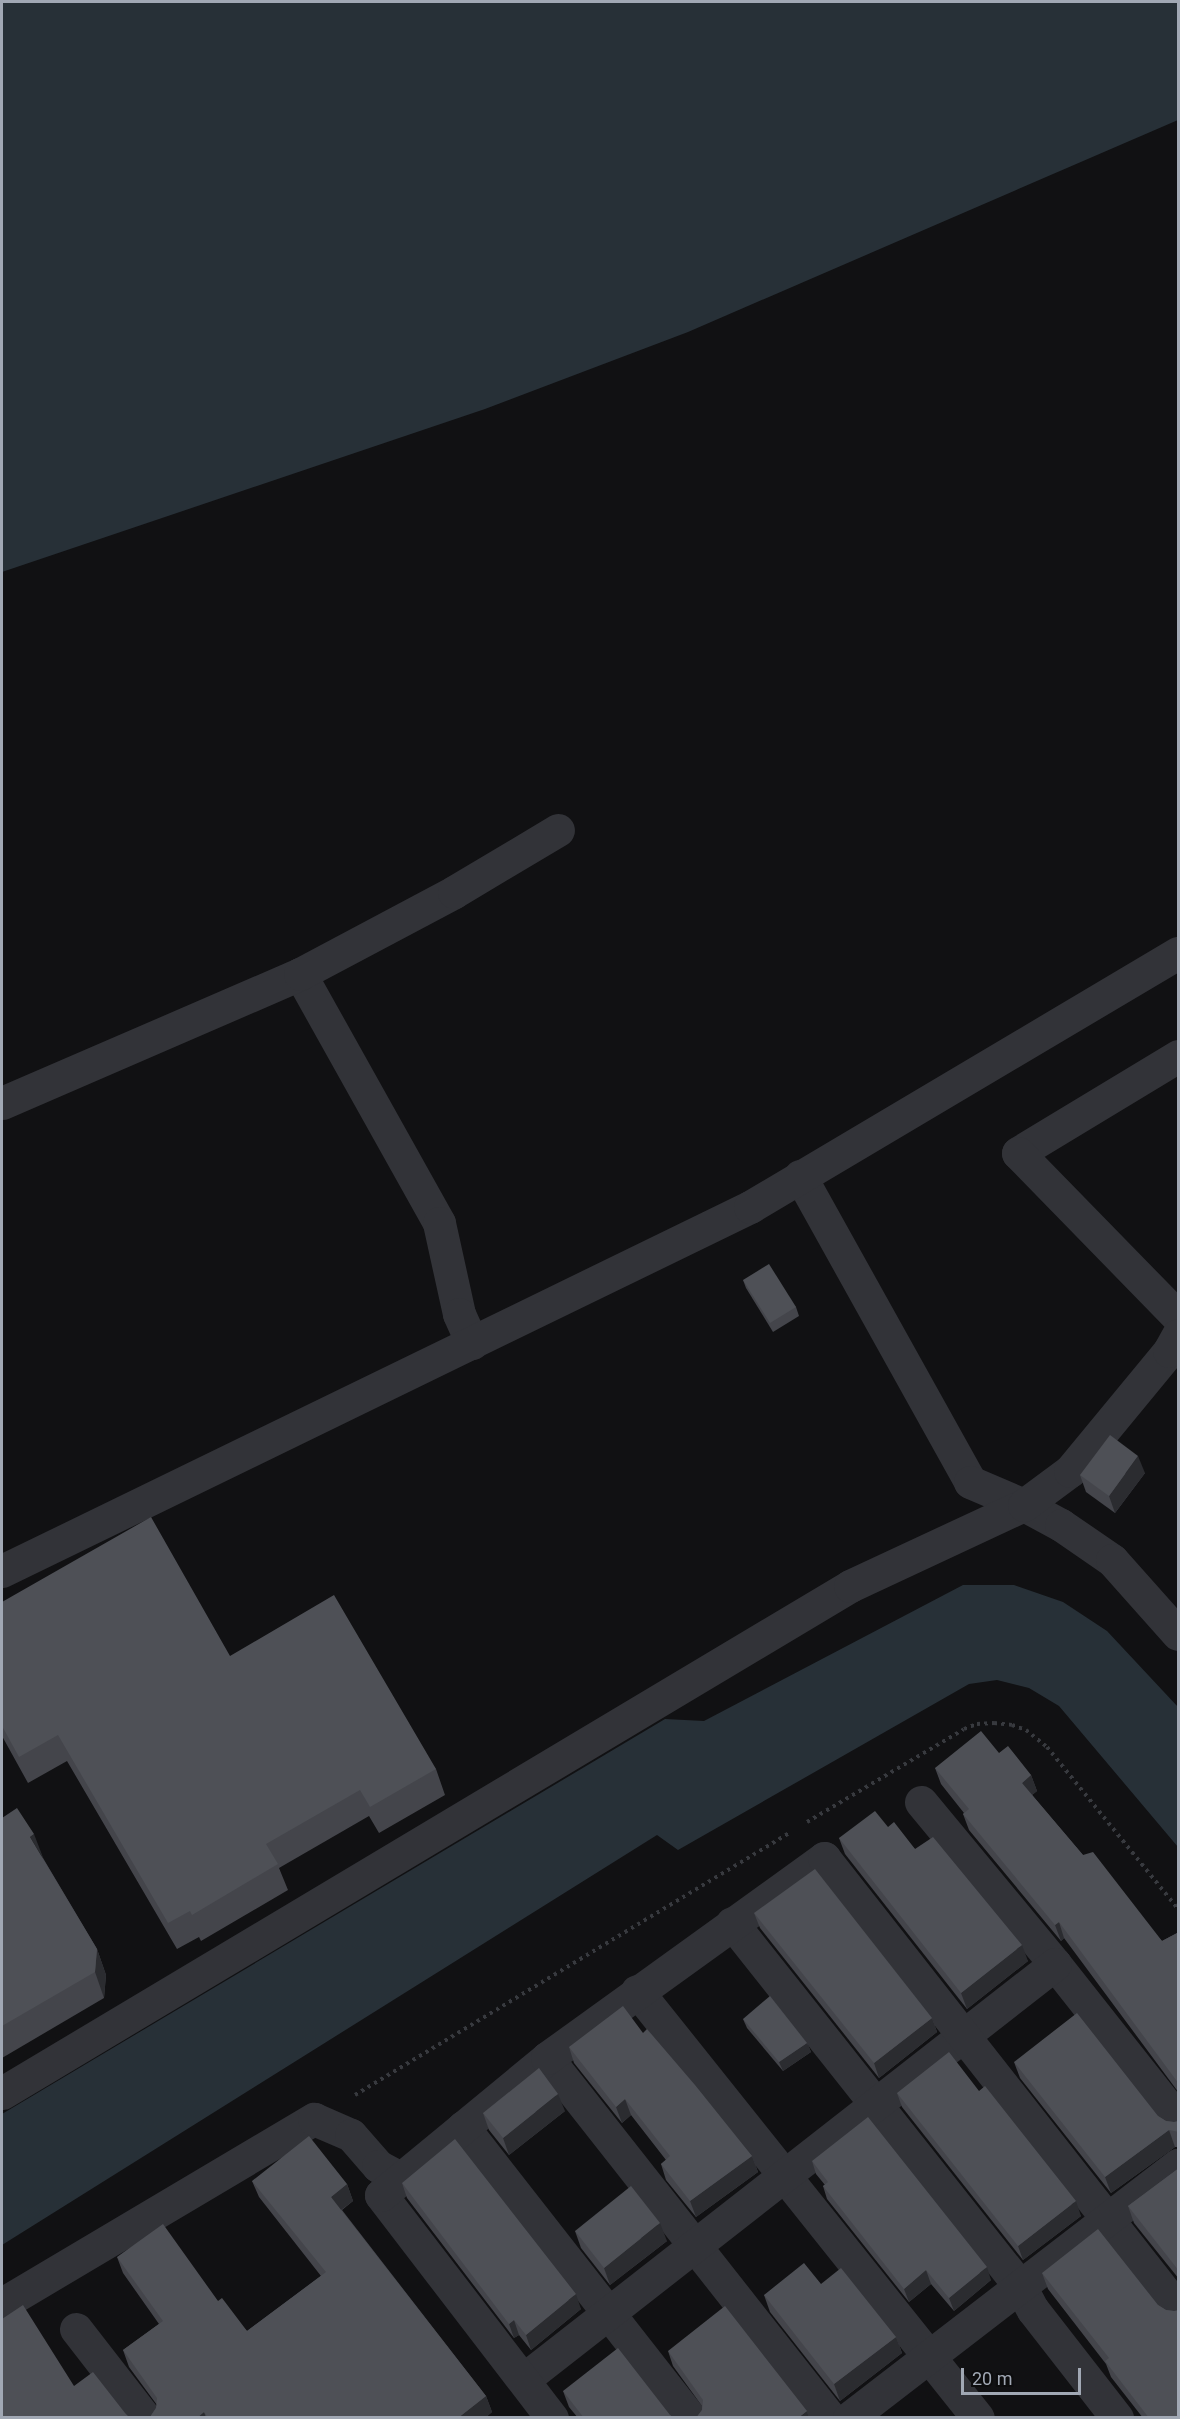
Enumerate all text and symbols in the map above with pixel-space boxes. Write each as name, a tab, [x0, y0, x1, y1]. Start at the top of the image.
scale bar	[964, 2356, 1084, 2394]
text: 20 m	[972, 2368, 1012, 2389]

